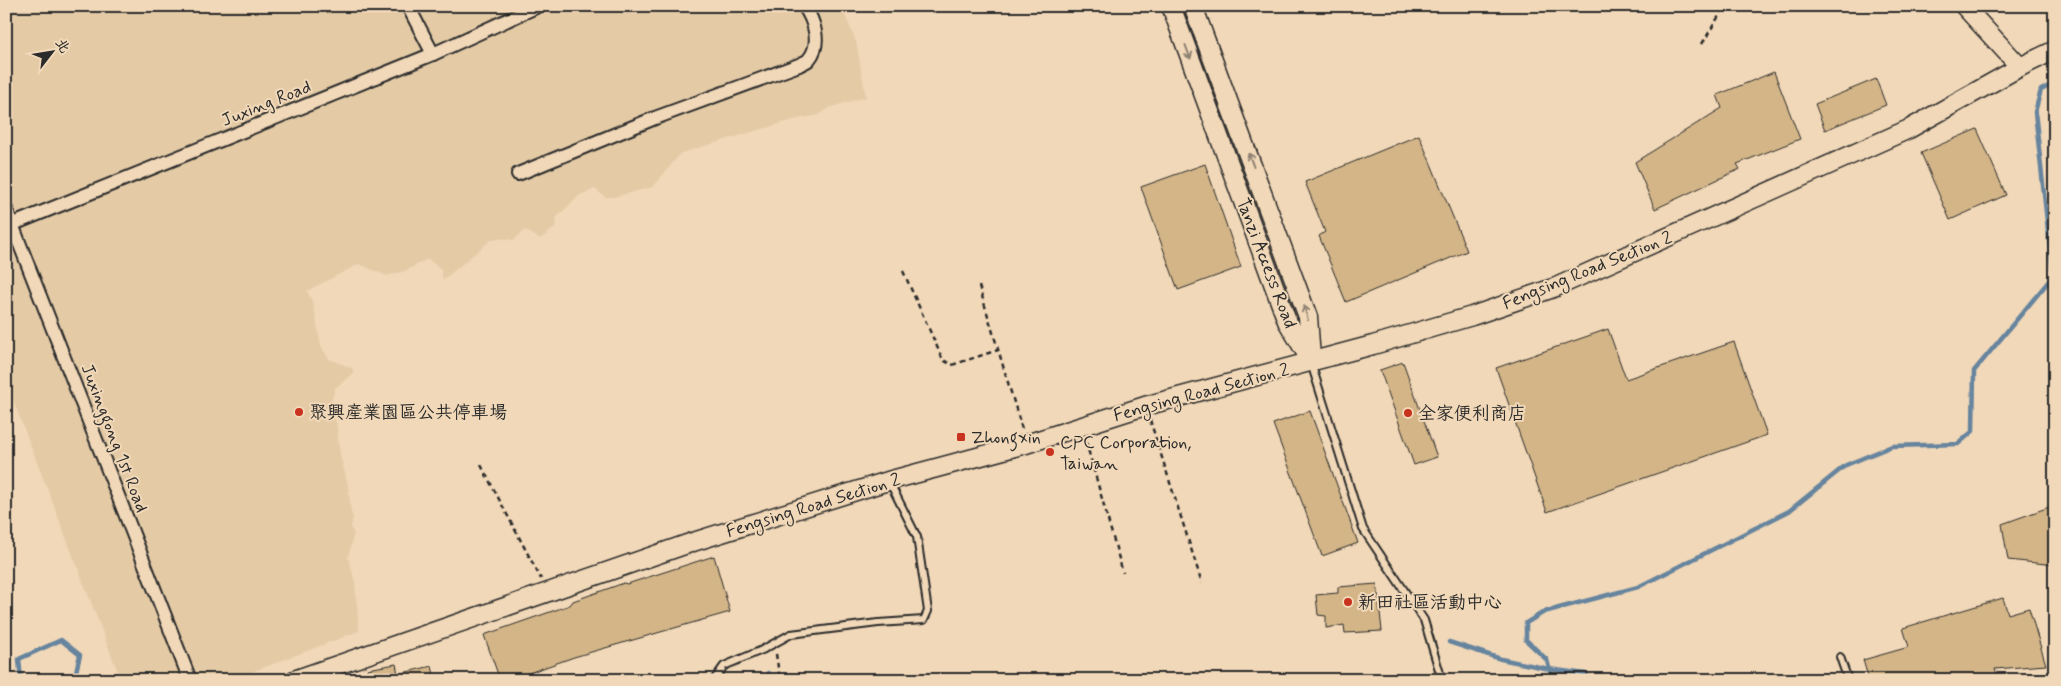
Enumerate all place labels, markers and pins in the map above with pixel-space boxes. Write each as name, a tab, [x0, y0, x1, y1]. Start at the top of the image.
place label: 聚興產業園區公共停車場	[309, 401, 507, 425]
place label: 全家便利商店	[1418, 402, 1526, 426]
marker: 聚興產業園區公共停車場	[293, 406, 305, 418]
marker: 全家便利商店	[1402, 407, 1414, 419]
place label: Zhongxin	[971, 426, 1041, 452]
marker: Zhongxin	[955, 431, 967, 443]
place label: CPC Corporation, Taiwan	[1060, 431, 1191, 476]
marker: CPC Corporation, Taiwan	[1044, 446, 1056, 458]
place label: 新田社區活動中心	[1358, 591, 1502, 615]
marker: 新田社區活動中心	[1342, 596, 1354, 608]

